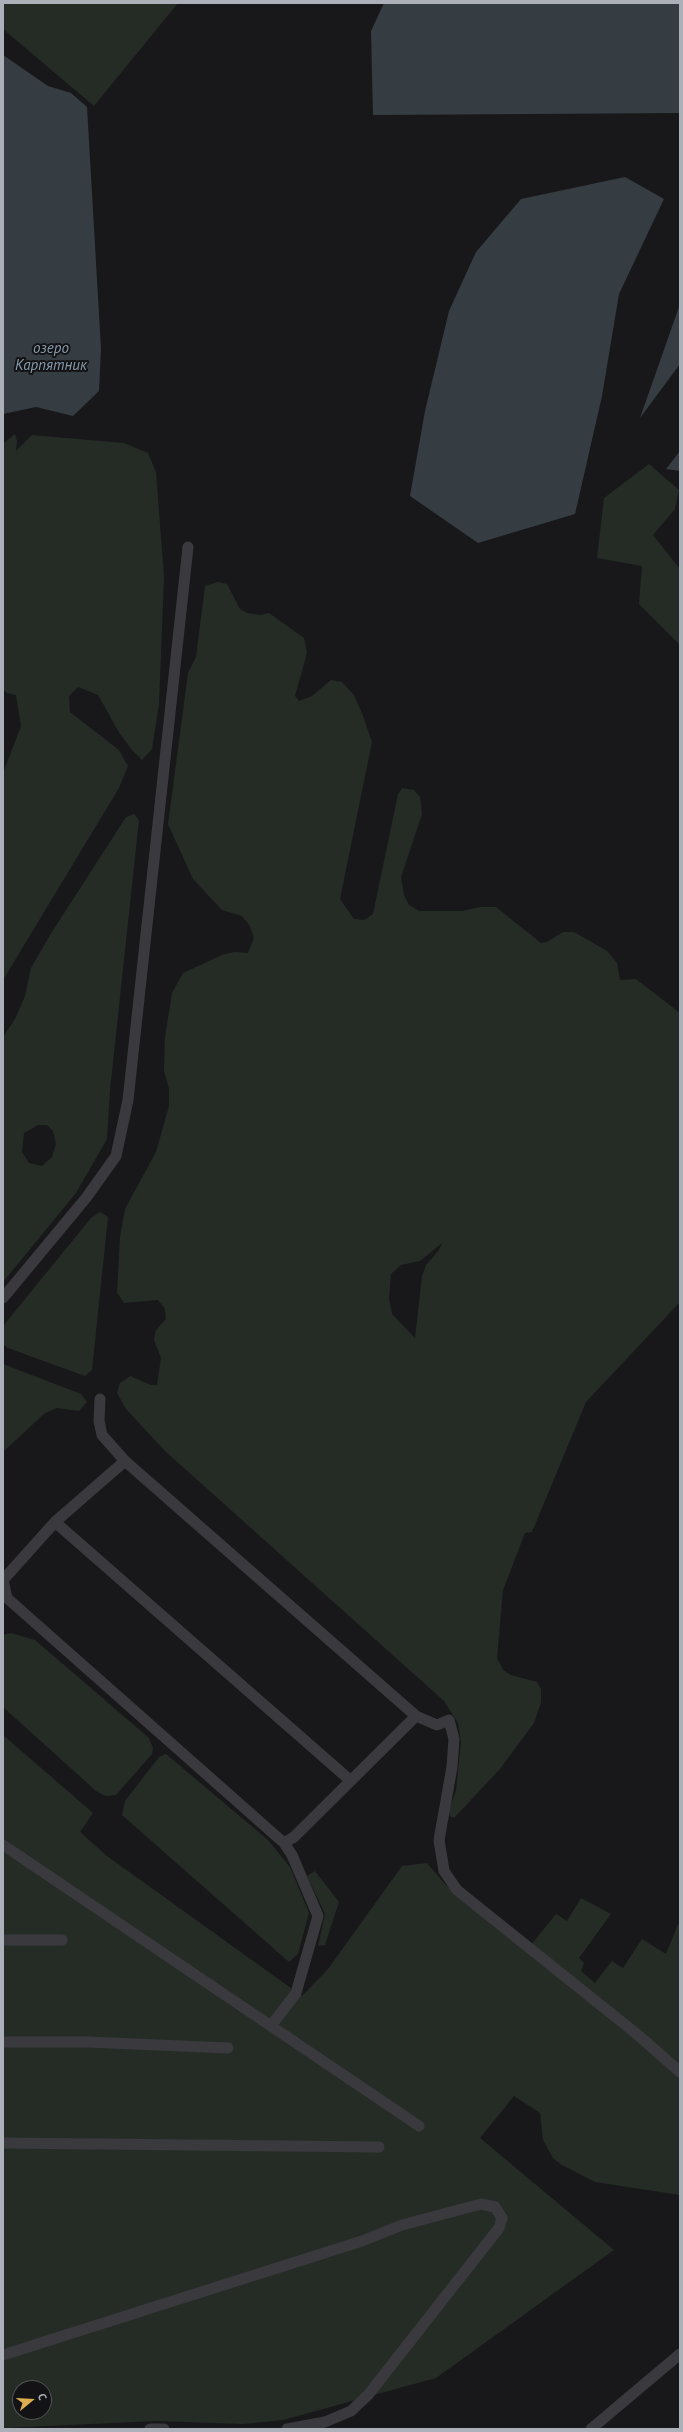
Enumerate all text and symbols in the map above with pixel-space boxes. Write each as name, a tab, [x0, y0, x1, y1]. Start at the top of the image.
water label: озеро Карпятник	[15, 340, 87, 375]
north arrow	[12, 2380, 52, 2420]
text: С	[35, 2392, 50, 2402]

